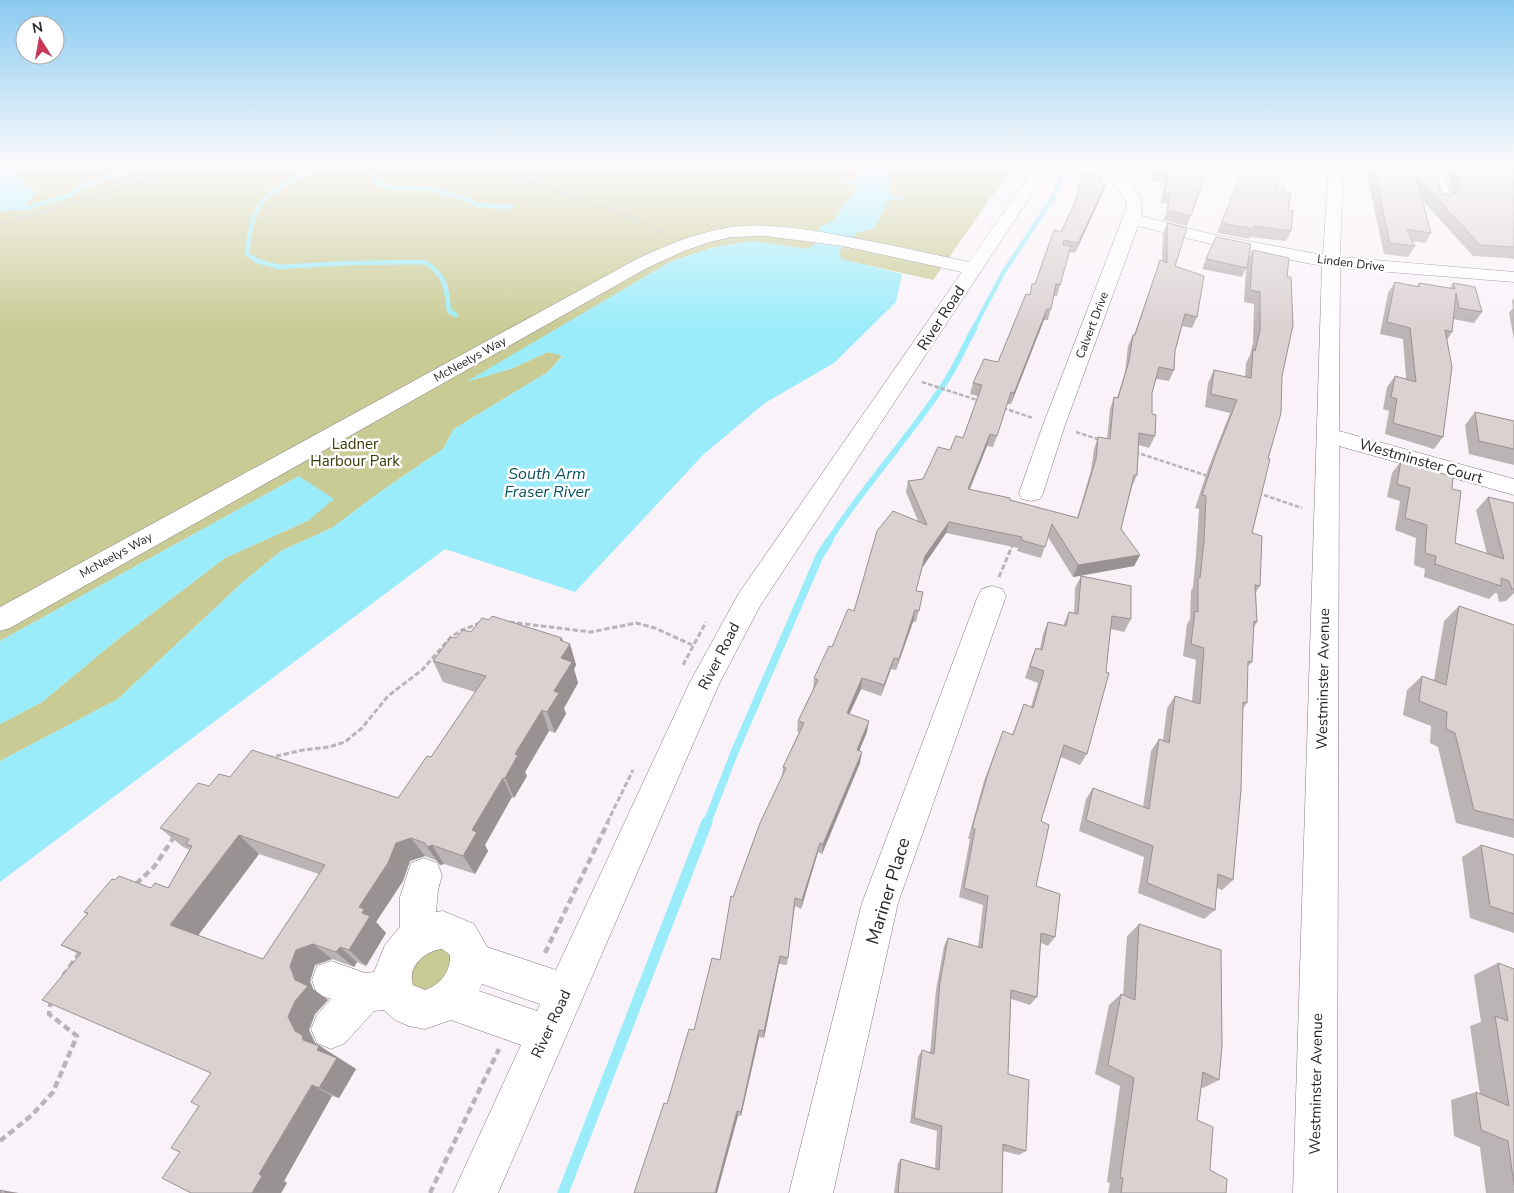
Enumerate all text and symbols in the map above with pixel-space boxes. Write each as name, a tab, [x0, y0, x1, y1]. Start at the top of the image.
north arrow	[15, 15, 65, 65]
text: N	[31, 17, 45, 38]
street label: Linden Drive	[1316, 251, 1386, 275]
street label: River Road	[913, 282, 969, 354]
street label: Calvert Drive	[1072, 289, 1112, 361]
street label: McNeelys Way	[431, 332, 510, 386]
park label: Ladner Harbour Park	[310, 434, 400, 471]
street label: Westminster Court	[1357, 434, 1486, 488]
water label: South Arm Fraser River	[504, 463, 591, 503]
street label: McNeelys Way	[77, 528, 156, 582]
street label: Westminster Avenue	[1312, 608, 1334, 750]
street label: River Road	[693, 619, 745, 693]
street label: Mariner Place	[860, 835, 916, 947]
street label: River Road	[526, 987, 576, 1061]
street label: Westminster Avenue	[1305, 1013, 1327, 1155]

